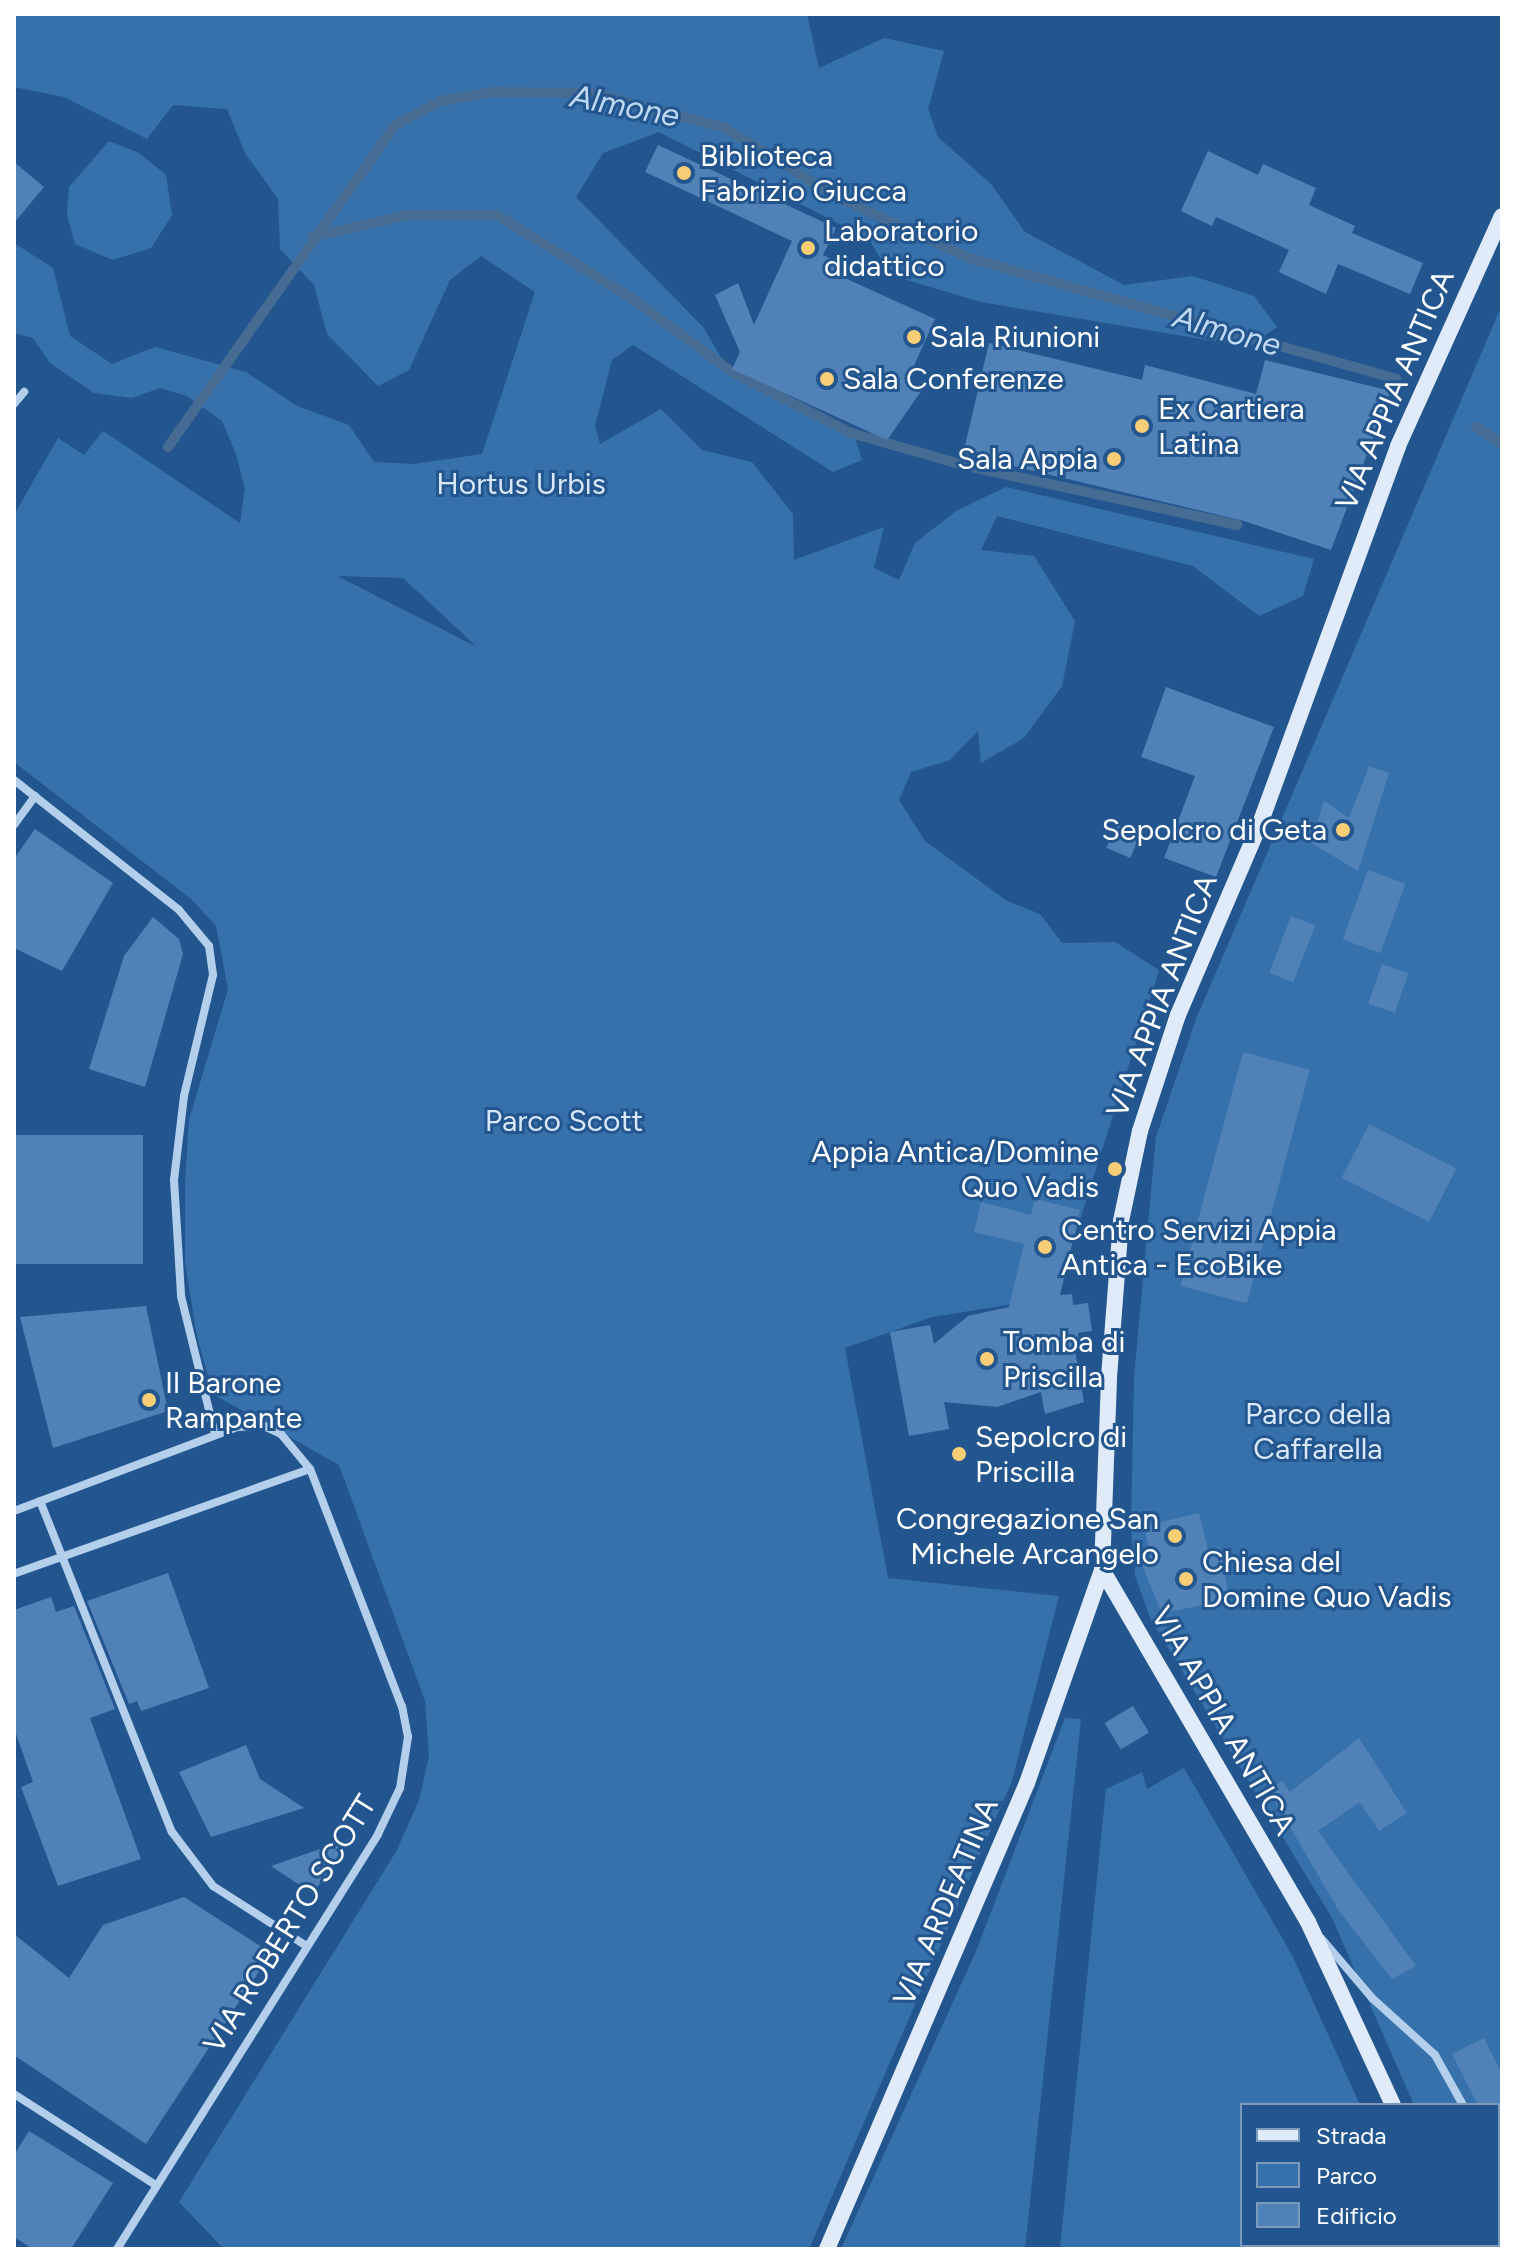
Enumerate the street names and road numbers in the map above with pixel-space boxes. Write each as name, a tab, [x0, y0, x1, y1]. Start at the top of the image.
street label: VIA APPIA ANTICA	[1328, 264, 1462, 516]
street label: VIA APPIA ANTICA	[1099, 869, 1225, 1123]
street label: VIA APPIA ANTICA	[1143, 1600, 1303, 1842]
street label: VIA ROBERTO SCOTT	[196, 1789, 384, 2059]
street label: VIA ARDEATINA	[886, 1793, 1006, 2011]

